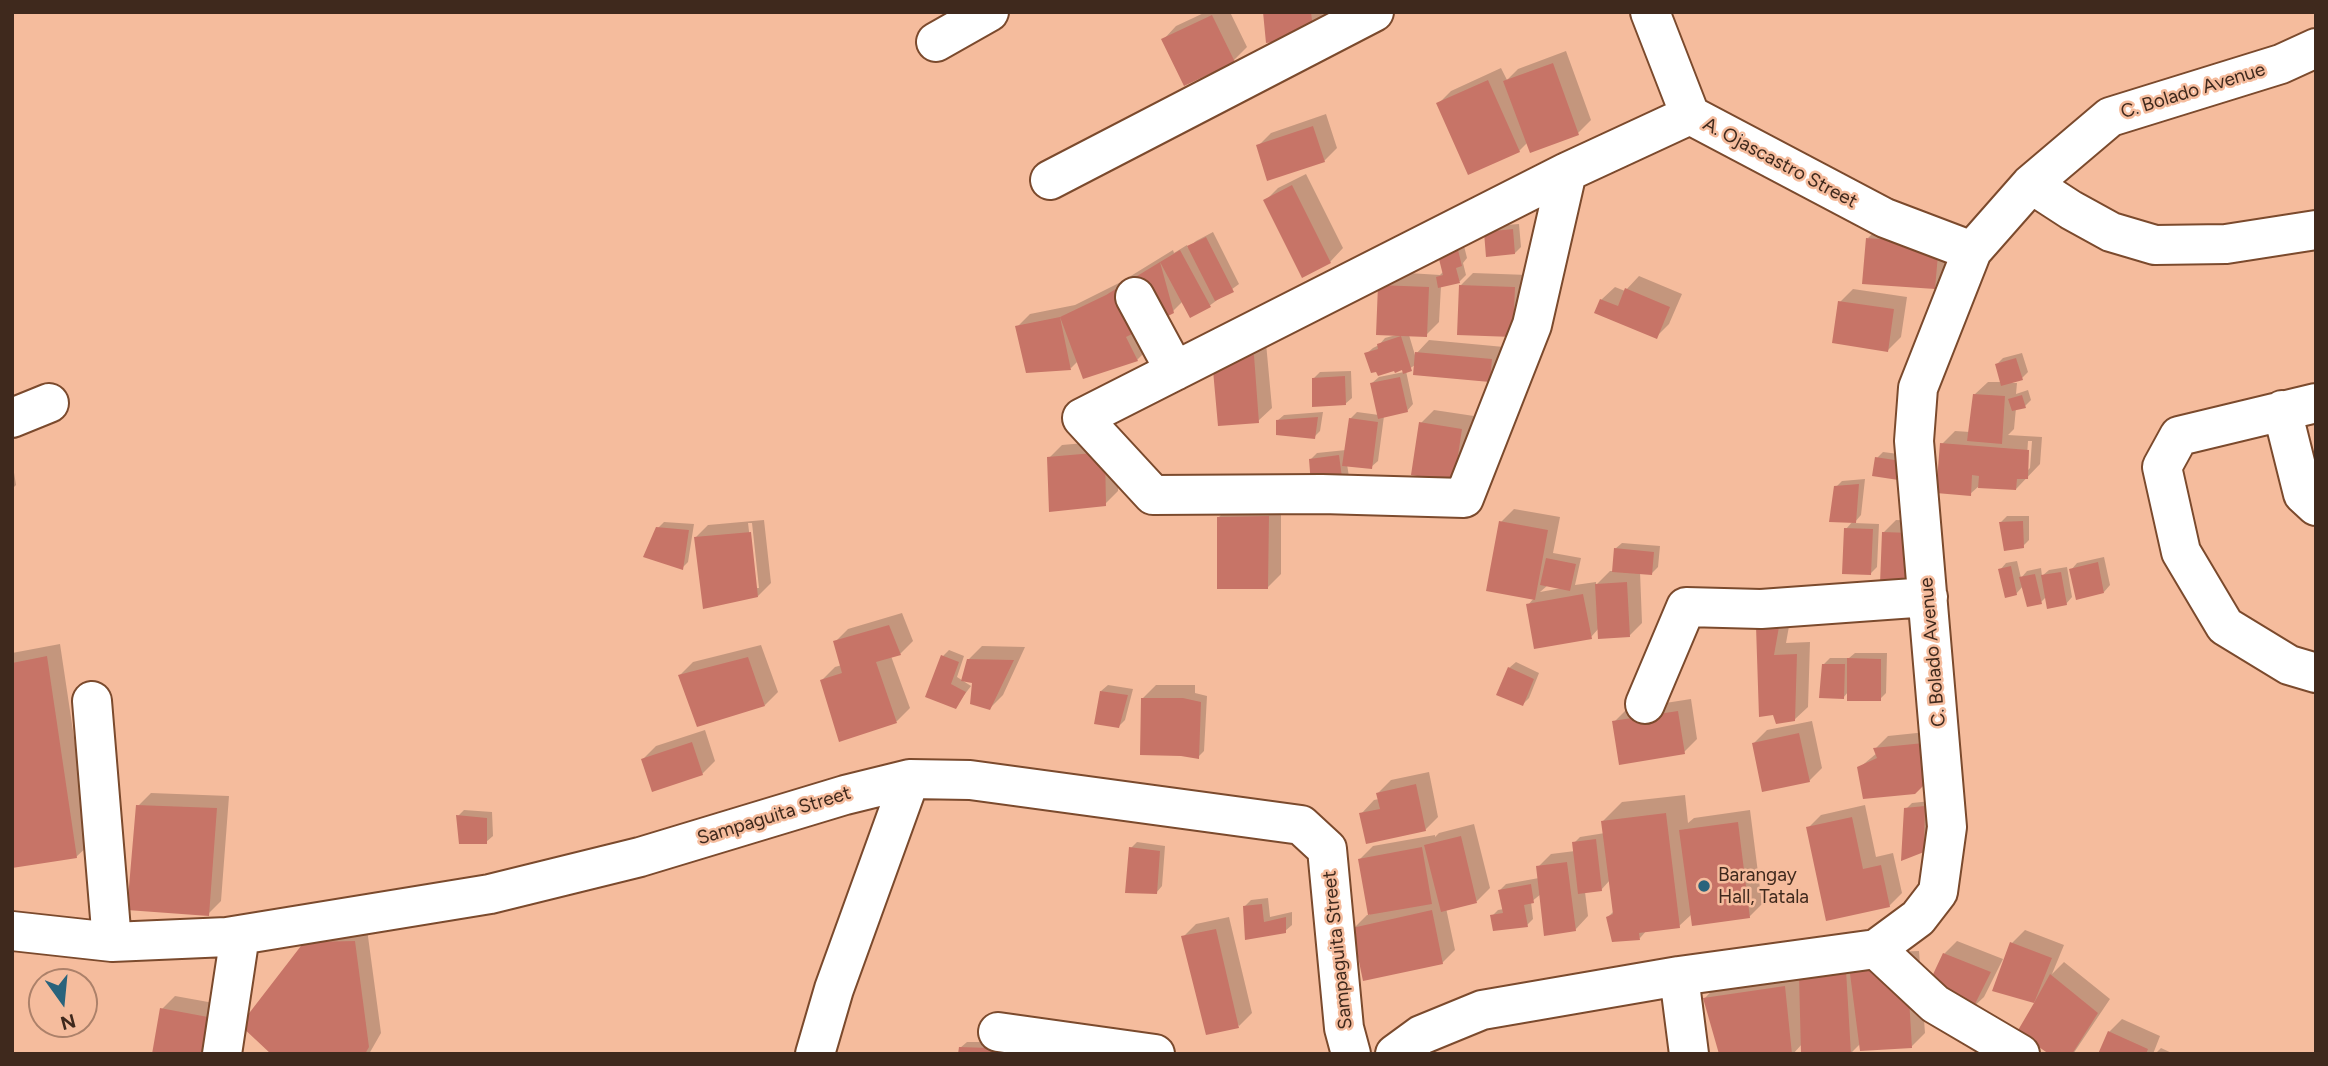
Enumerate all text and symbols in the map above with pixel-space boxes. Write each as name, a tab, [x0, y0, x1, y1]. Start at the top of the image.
street label: C. Bolado Avenue	[2118, 58, 2268, 124]
street label: A. Ojascastro Street	[1699, 113, 1861, 213]
street label: C. Bolado Avenue	[1915, 576, 1951, 728]
street label: Sampaguita Street	[694, 782, 854, 850]
place label: Barangay Hall, Tatala	[1718, 864, 1809, 908]
street label: Sampaguita Street	[1318, 870, 1358, 1030]
marker: Barangay Hall, Tatala	[1696, 878, 1712, 894]
north arrow	[28, 968, 98, 1038]
text: N	[58, 1009, 78, 1035]

